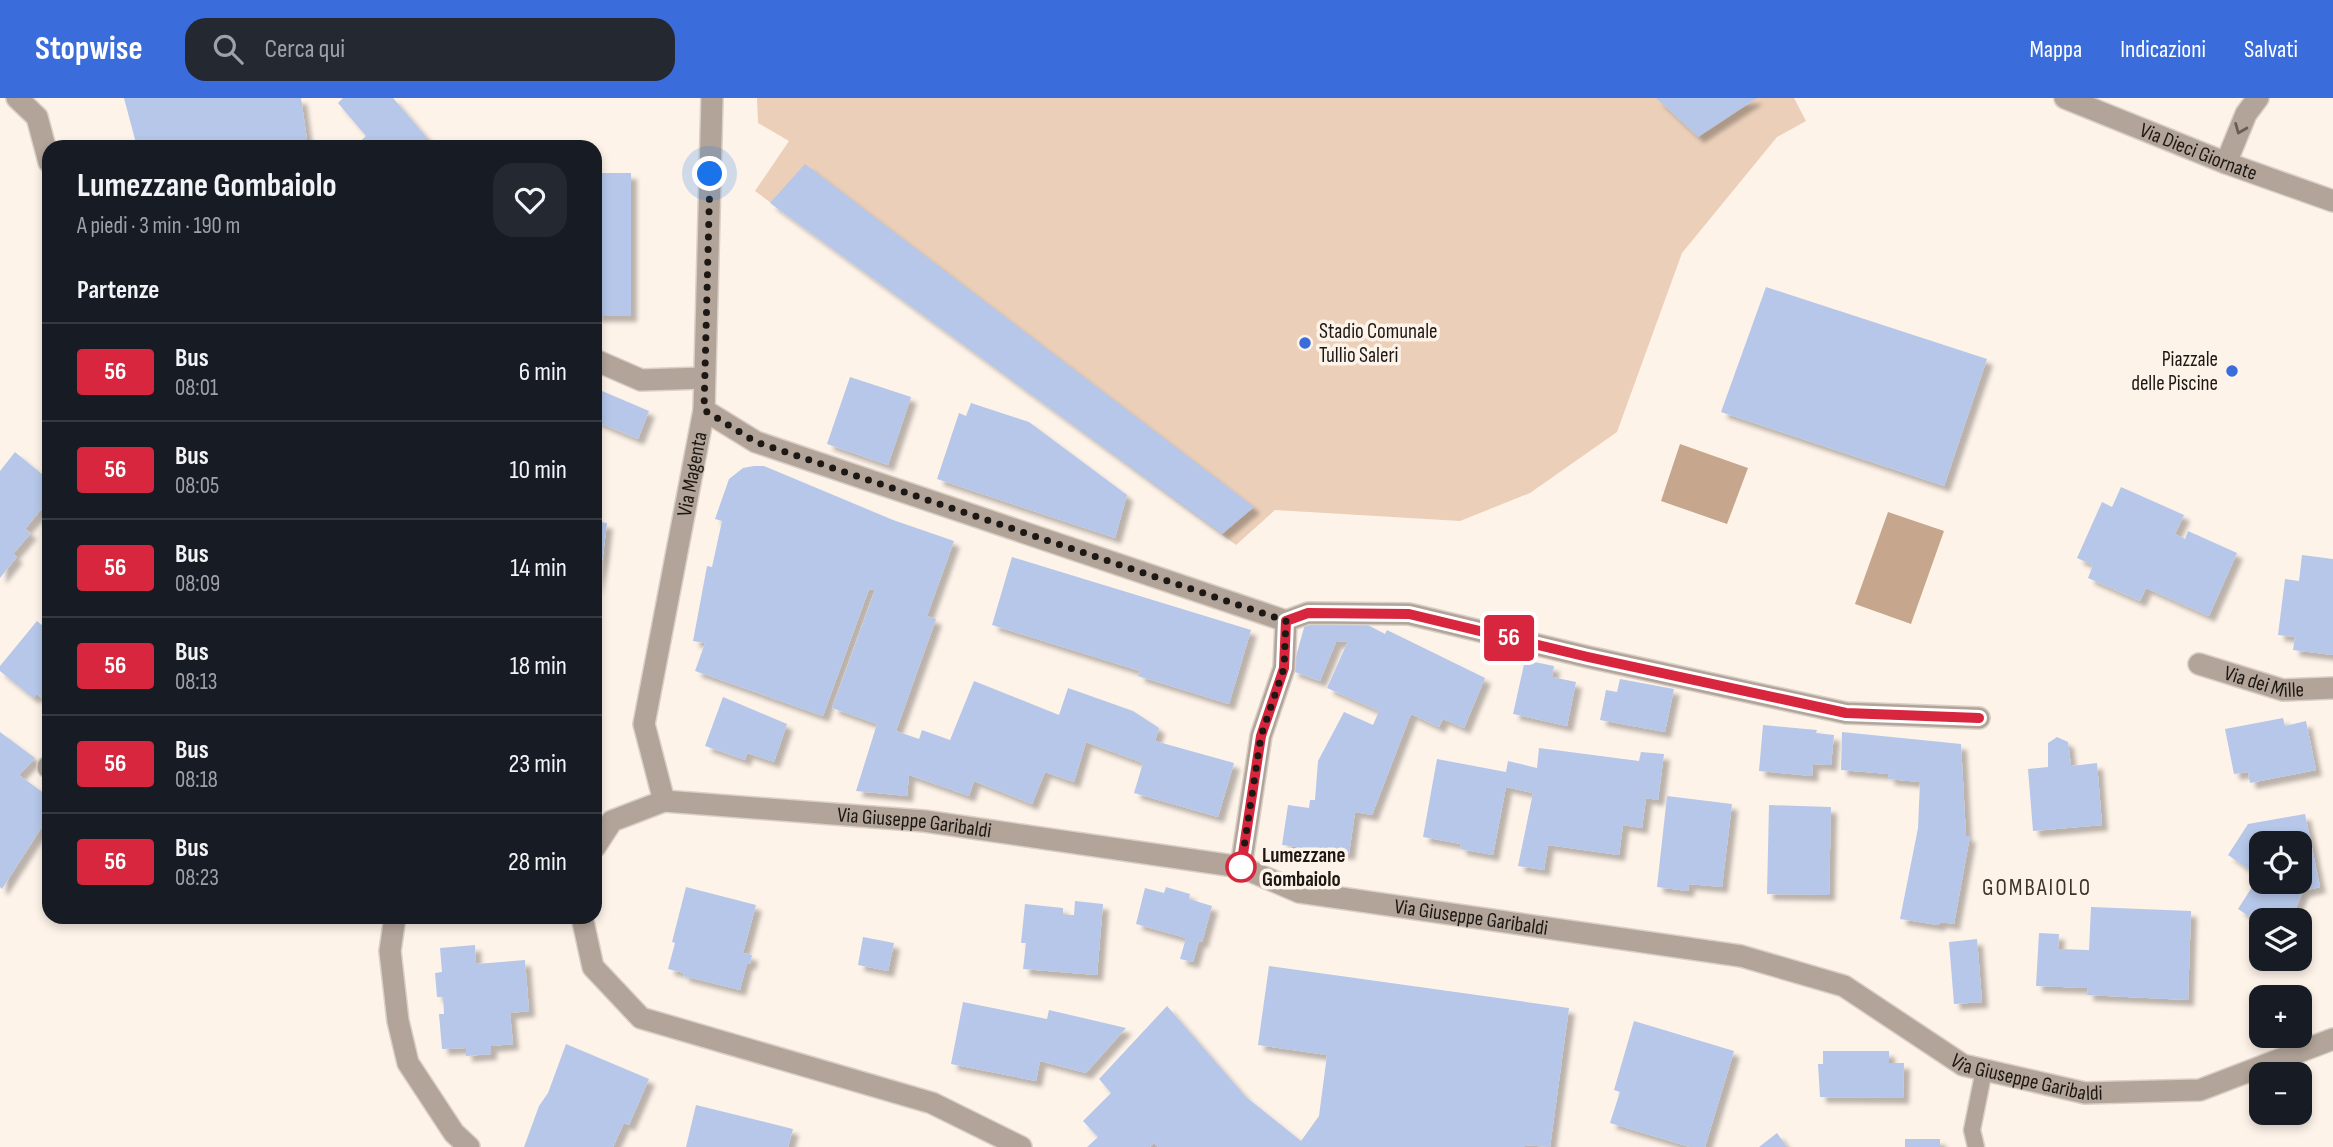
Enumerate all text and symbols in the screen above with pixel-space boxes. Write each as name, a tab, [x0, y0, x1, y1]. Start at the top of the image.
search box	[185, 18, 675, 81]
text: Stopwise	[35, 29, 143, 69]
icon: search	[209, 30, 247, 68]
text: Cerca qui	[265, 34, 345, 65]
text: Mappa	[2030, 35, 2082, 64]
text: Indicazioni	[2120, 35, 2206, 64]
text: Salvati	[2244, 35, 2298, 64]
street label: Via Dieci Giornate	[2136, 118, 2261, 186]
one-way arrow	[2234, 123, 2248, 135]
your location	[692, 156, 727, 191]
button: heart	[493, 163, 567, 237]
text: Lumezzane Gombaiolo	[77, 166, 337, 206]
text: A piedi · 3 min · 190 m	[77, 212, 240, 240]
text: Partenze	[77, 275, 159, 306]
place label: Stadio Comunale Tullio Saleri	[1319, 319, 1437, 368]
marker: Stadio Comunale Tullio Saleri	[1297, 335, 1313, 351]
text: Bus	[175, 343, 209, 374]
place label: Piazzale delle Piscine	[2131, 347, 2218, 396]
text: 56	[105, 357, 126, 386]
text: 6 min	[519, 357, 567, 388]
marker: Piazzale delle Piscine	[2224, 363, 2240, 379]
text: 08:01	[175, 374, 218, 402]
street label: Via Magenta	[672, 430, 713, 519]
text: Bus	[175, 441, 209, 472]
text: 56	[105, 455, 126, 484]
text: 10 min	[510, 455, 567, 486]
text: 08:05	[175, 472, 219, 500]
text: Bus	[175, 539, 209, 570]
text: 56	[105, 553, 126, 582]
text: 14 min	[510, 553, 567, 584]
text: 08:09	[175, 570, 220, 598]
line badge: 56	[1478, 615, 1540, 661]
text: 56	[1498, 623, 1520, 652]
text: Bus	[175, 637, 209, 668]
text: 56	[105, 651, 126, 680]
text: 18 min	[510, 651, 567, 682]
street label: Via dei Mille	[2221, 661, 2305, 703]
text: 08:13	[175, 668, 217, 696]
text: Bus	[175, 735, 209, 766]
text: 56	[105, 749, 126, 778]
text: 23 min	[509, 749, 567, 780]
text: 08:18	[175, 766, 218, 794]
street label: Via Giuseppe Garibaldi	[836, 802, 993, 844]
map controls	[2249, 831, 2312, 1125]
button: locate	[2249, 831, 2312, 894]
text: Bus	[175, 833, 209, 864]
place label: Lumezzane Gombaiolo	[1262, 843, 1345, 892]
text: 56	[105, 847, 126, 876]
text: 28 min	[508, 847, 567, 878]
marker: Lumezzane Gombaiolo	[1226, 852, 1256, 882]
text: 08:23	[175, 864, 219, 892]
district label: GOMBAIOLO	[1982, 874, 2092, 902]
street label: Via Giuseppe Garibaldi	[1393, 894, 1550, 941]
button: layers	[2249, 908, 2312, 971]
button: +	[2249, 985, 2312, 1048]
street label: Via Giuseppe Garibaldi	[1946, 1048, 2103, 1106]
button: −	[2249, 1062, 2312, 1125]

